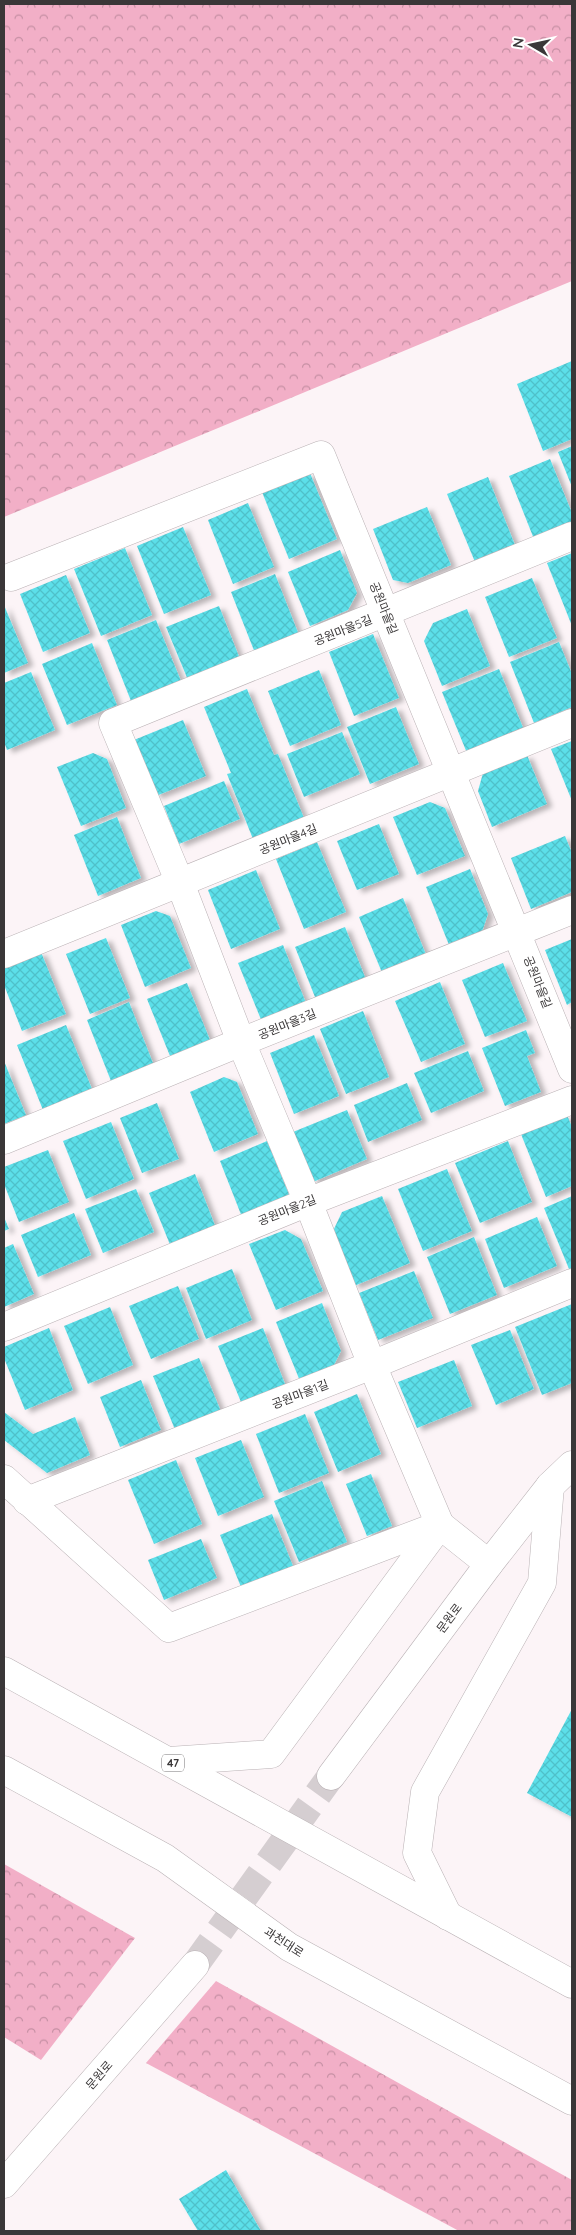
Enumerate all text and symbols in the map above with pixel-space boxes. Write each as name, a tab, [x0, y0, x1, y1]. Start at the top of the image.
north arrow	[506, 20, 556, 70]
text: N	[508, 36, 528, 49]
street label: 공원마을길	[367, 580, 401, 636]
street label: 공원마을5길	[312, 611, 374, 649]
street label: 공원마을4길	[257, 821, 319, 857]
street label: 공원마을길	[521, 954, 555, 1010]
street label: 공원마을3길	[256, 1006, 318, 1042]
street label: 공원마을2길	[256, 1191, 318, 1229]
street label: 공원마을1길	[269, 1376, 331, 1412]
street label: 문원로	[433, 1600, 465, 1636]
road number: 47	[162, 1755, 184, 1772]
street label: 과천대로	[261, 1924, 307, 1960]
street label: 문원로	[82, 2058, 116, 2092]

